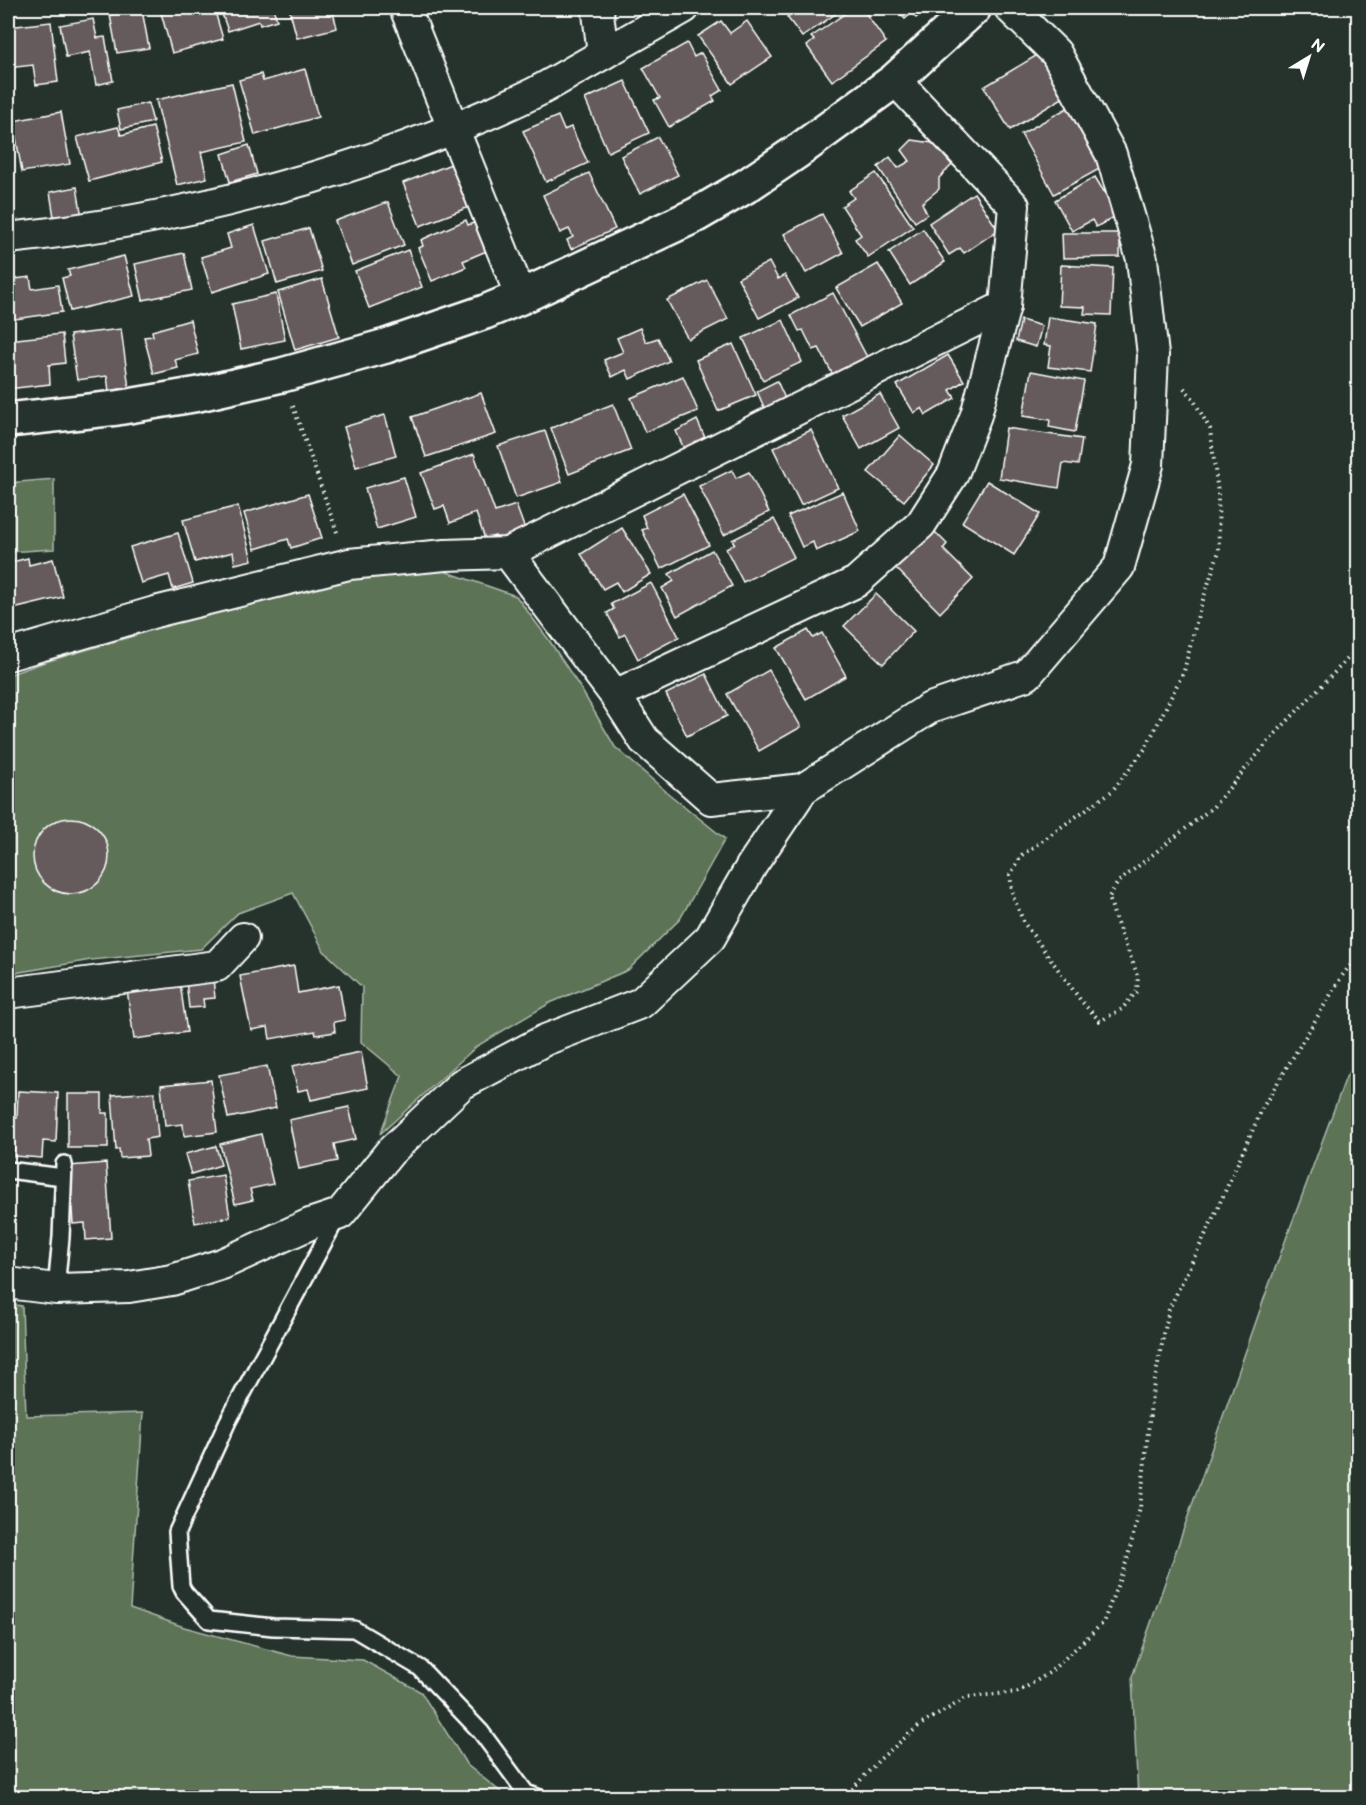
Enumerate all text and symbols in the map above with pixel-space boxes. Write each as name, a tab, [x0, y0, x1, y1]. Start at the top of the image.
north arrow	[1279, 27, 1339, 87]
text: N	[1307, 35, 1328, 58]

